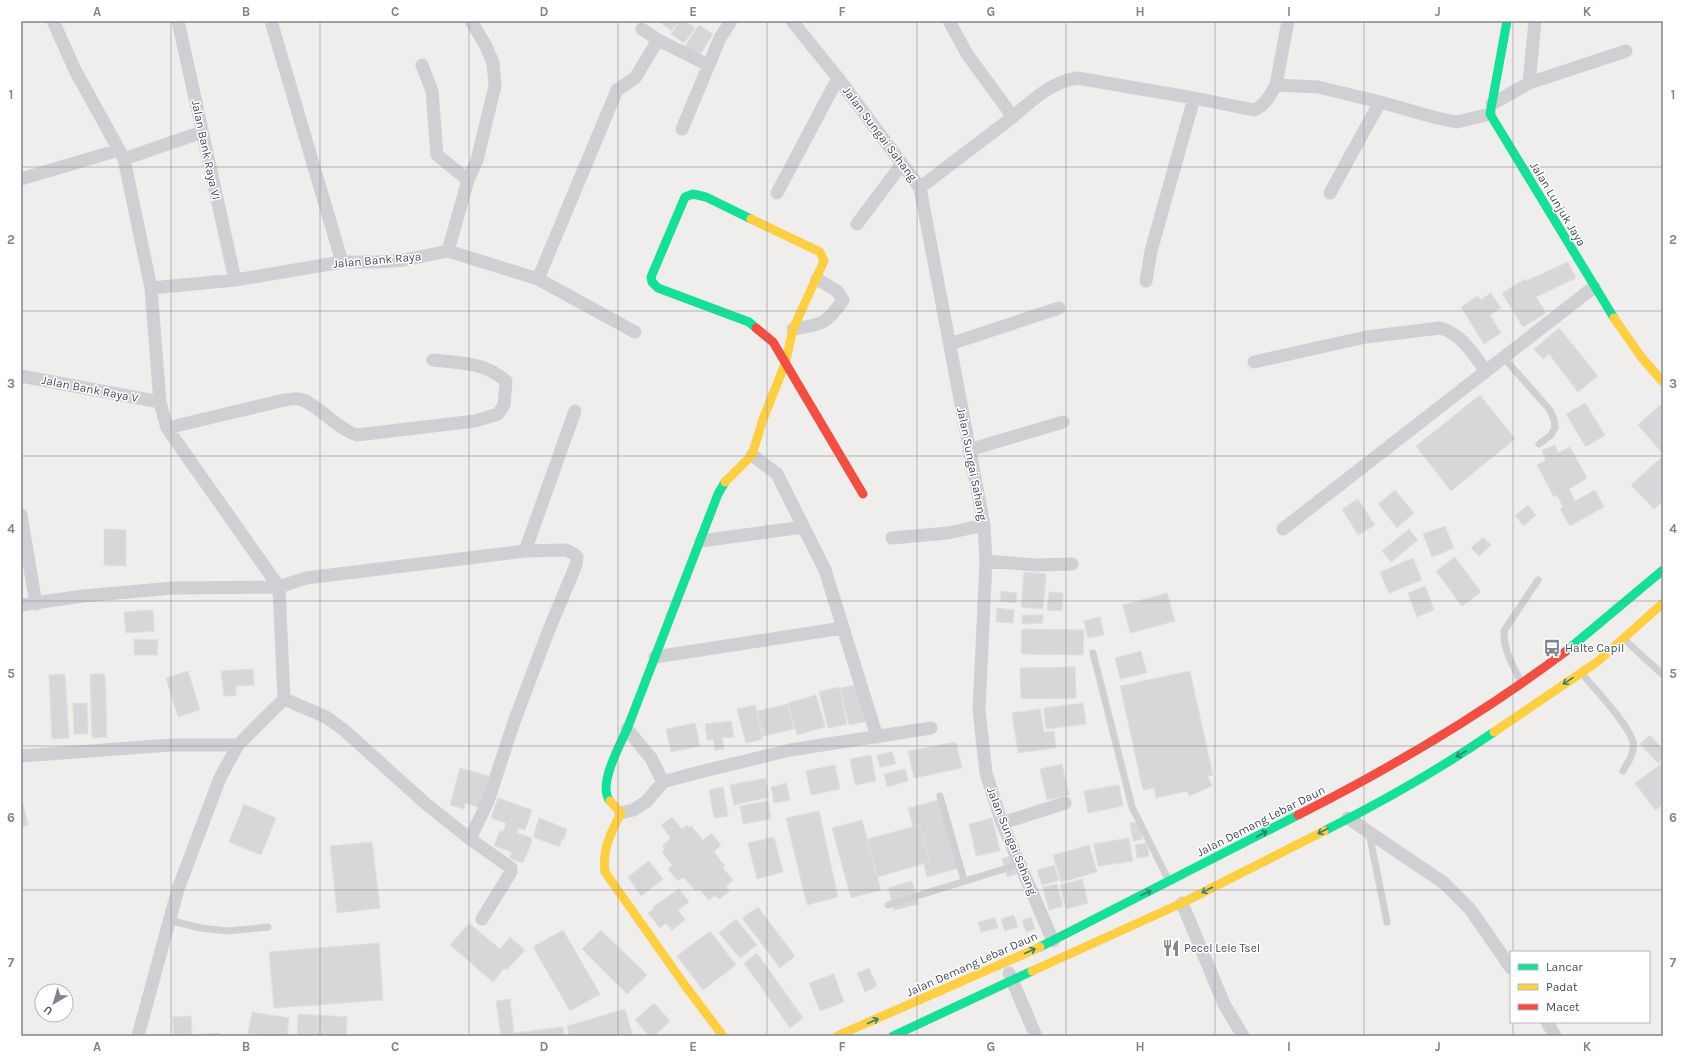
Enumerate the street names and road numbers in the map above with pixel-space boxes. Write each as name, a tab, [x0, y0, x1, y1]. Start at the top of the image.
street label: Jalan Sungai Sahang	[840, 84, 920, 184]
street label: Jalan Bank Raya VI	[189, 99, 223, 201]
street label: Jalan Lunjuk Jaya	[1527, 159, 1589, 249]
street label: Jalan Bank Raya	[332, 249, 422, 271]
street label: Jalan Bank Raya V	[40, 373, 140, 405]
street label: Jalan Sungai Sahang	[954, 406, 990, 522]
street label: Jalan Demang Lebar Daun	[1195, 783, 1327, 859]
street label: Jalan Sungai Sahang	[984, 785, 1040, 897]
street label: Jalan Demang Lebar Daun	[904, 929, 1040, 999]

